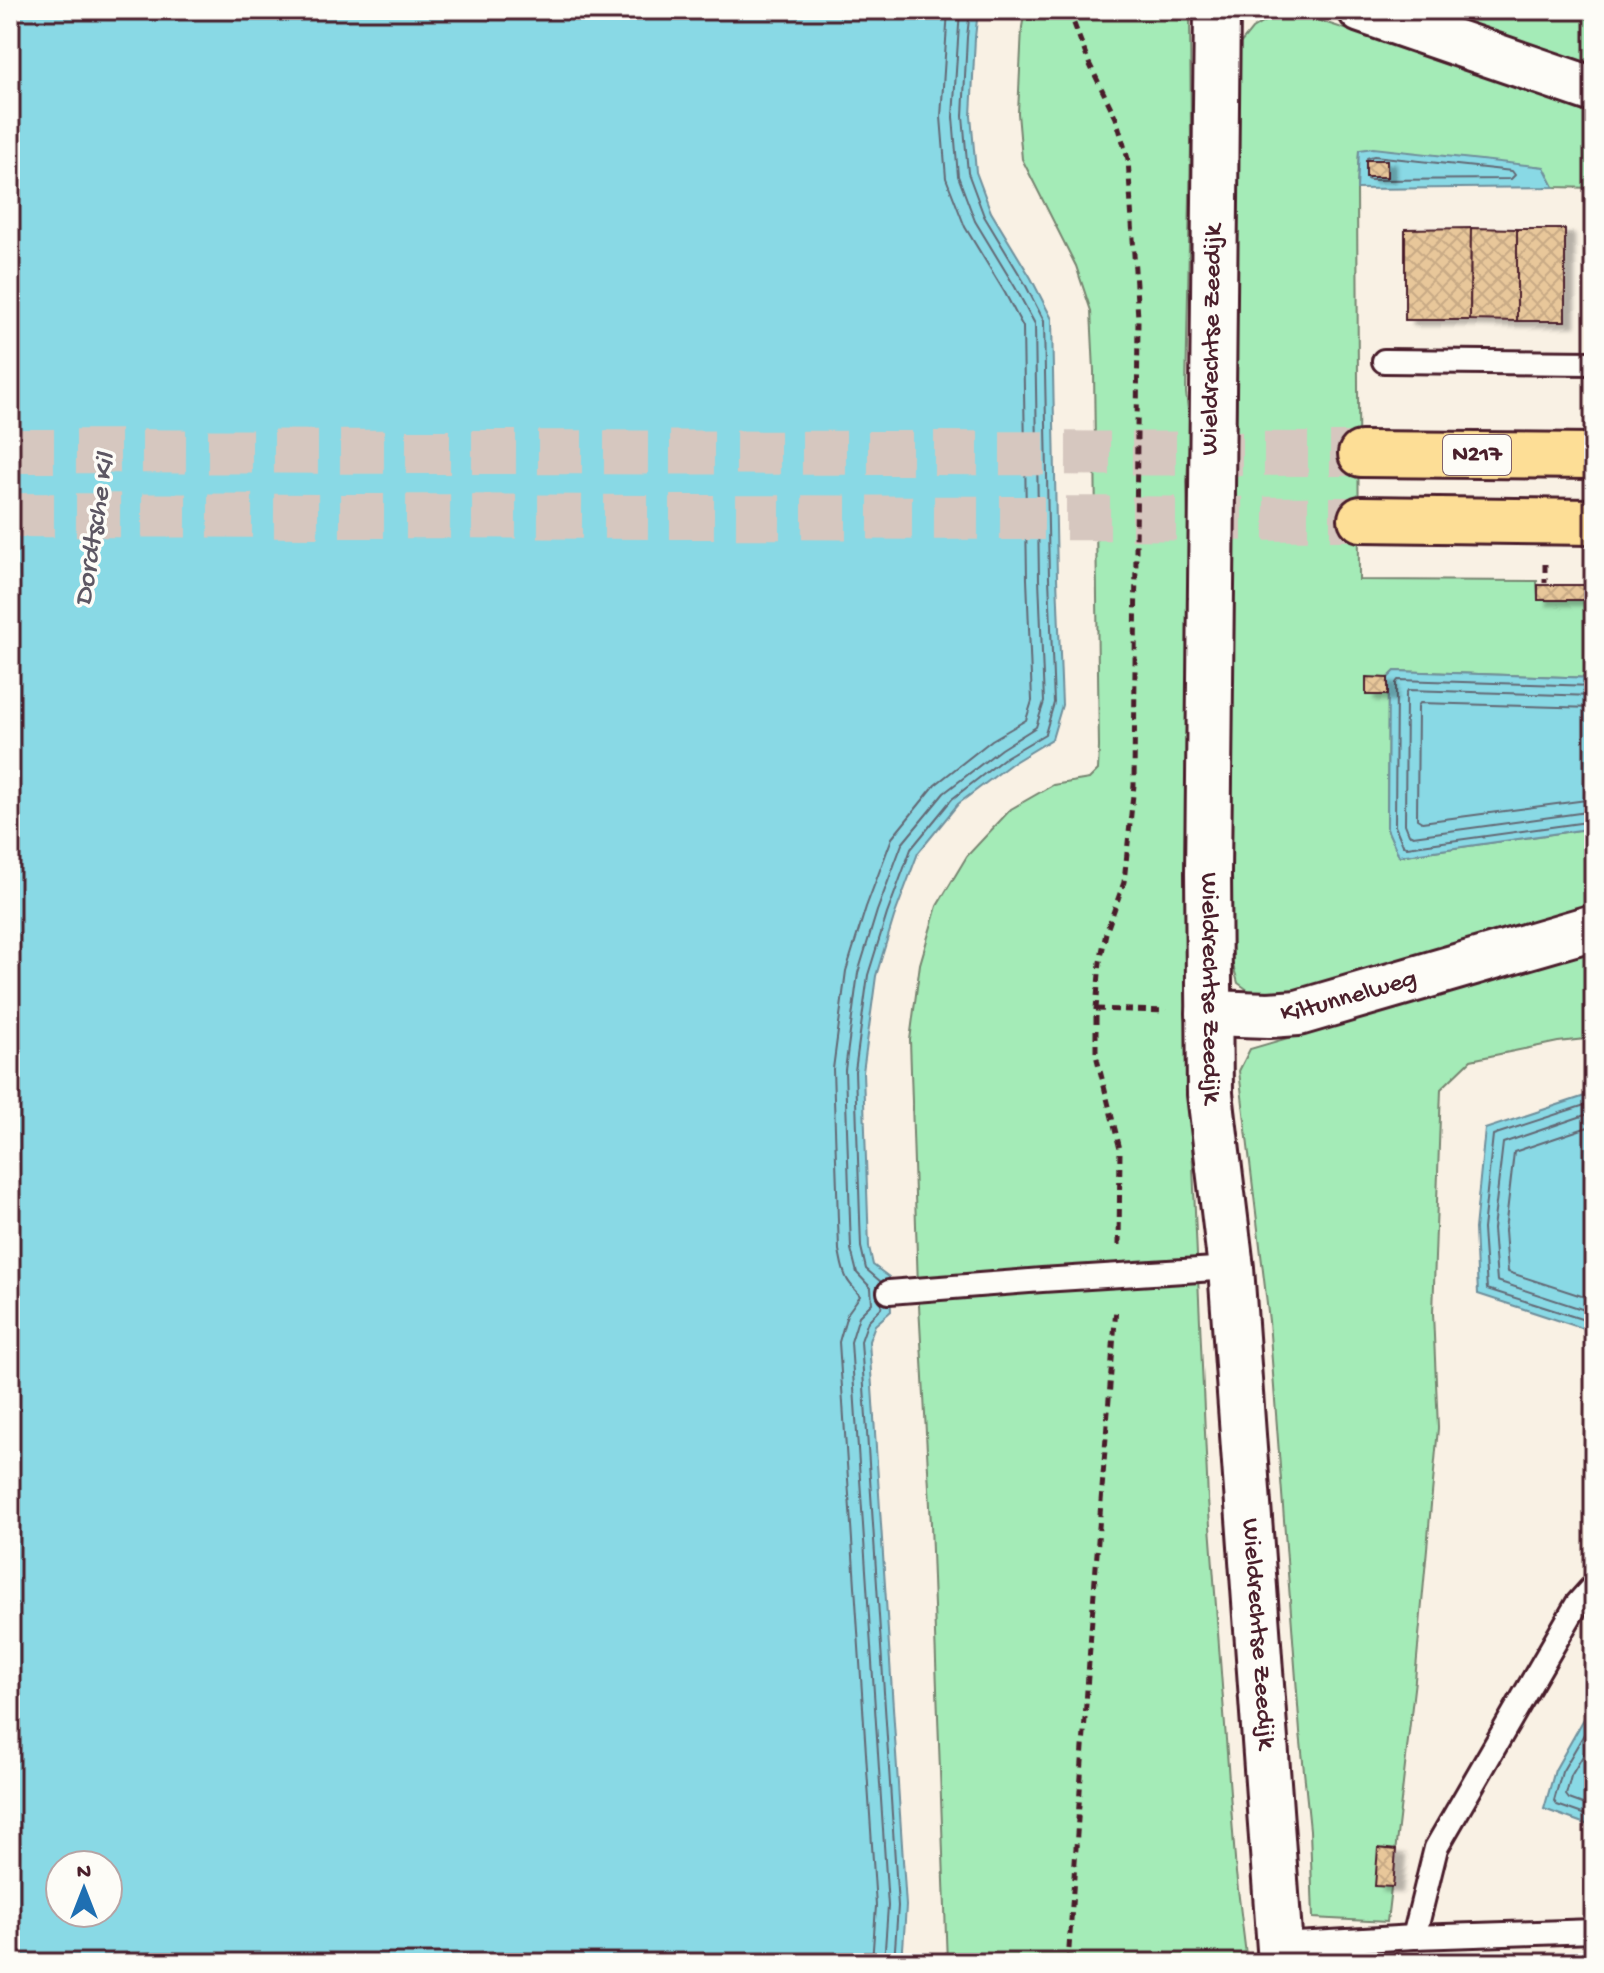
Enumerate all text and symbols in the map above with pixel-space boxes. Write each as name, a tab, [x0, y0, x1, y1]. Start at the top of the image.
street label: Wieldrechtse Zeedijk	[1195, 222, 1231, 456]
road number: N217	[1443, 435, 1511, 475]
water label: Dordtsche Kil	[68, 449, 125, 609]
street label: Wieldrechtse Zeedijk	[1192, 872, 1227, 1108]
street label: Kiltunnelweg	[1279, 964, 1421, 1030]
street label: Wieldrechtse Zeedijk	[1234, 1517, 1281, 1753]
north arrow	[44, 1849, 124, 1929]
text: N	[77, 1860, 91, 1886]

